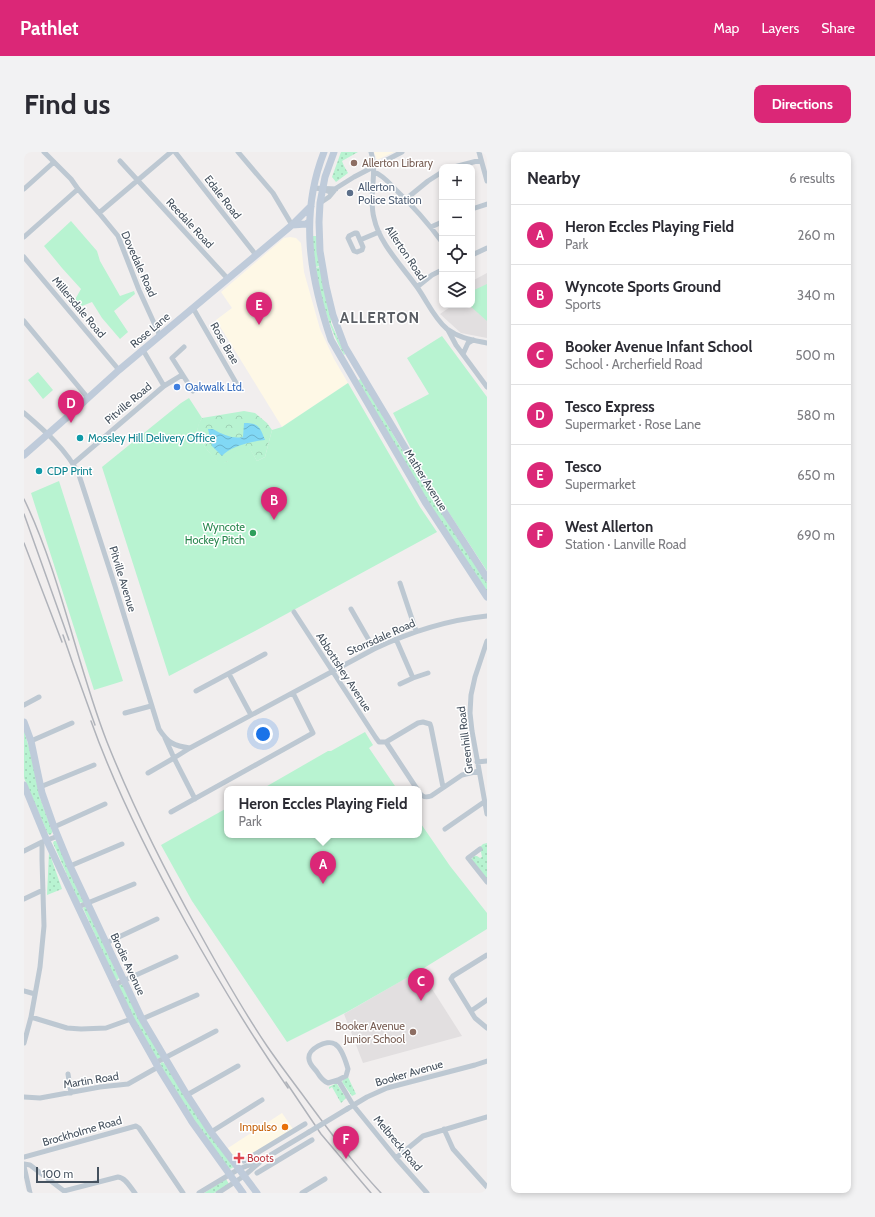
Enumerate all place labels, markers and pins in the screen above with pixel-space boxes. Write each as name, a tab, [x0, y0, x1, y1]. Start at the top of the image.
place label: Allerton Library	[362, 156, 433, 170]
marker: Allerton Library	[349, 158, 359, 168]
place label: Allerton Police Station	[358, 180, 422, 207]
marker: Allerton Police Station	[345, 188, 355, 198]
pin: E	[246, 292, 272, 325]
place label: Oakwalk Ltd.	[185, 380, 244, 394]
marker: Oakwalk Ltd.	[172, 382, 182, 392]
pin: D	[58, 390, 84, 423]
place label: Mossley Hill Delivery Office	[88, 431, 216, 445]
marker: Mossley Hill Delivery Office	[75, 433, 85, 443]
place label: CDP Print	[47, 464, 93, 478]
marker: CDP Print	[34, 466, 44, 476]
pin: B	[261, 487, 287, 520]
place label: Wyncote Hockey Pitch	[185, 520, 245, 547]
marker: Wyncote Hockey Pitch	[248, 528, 258, 538]
pin: A	[310, 851, 336, 884]
pin: C	[408, 968, 434, 1001]
place label: Booker Avenue Junior School	[335, 1019, 405, 1046]
marker: Booker Avenue Junior School	[408, 1027, 418, 1037]
place label: Impulso	[240, 1120, 277, 1134]
marker: Impulso	[280, 1122, 290, 1132]
pin: F	[333, 1126, 359, 1159]
place label: Boots	[247, 1151, 274, 1165]
marker: Boots	[234, 1153, 244, 1163]

